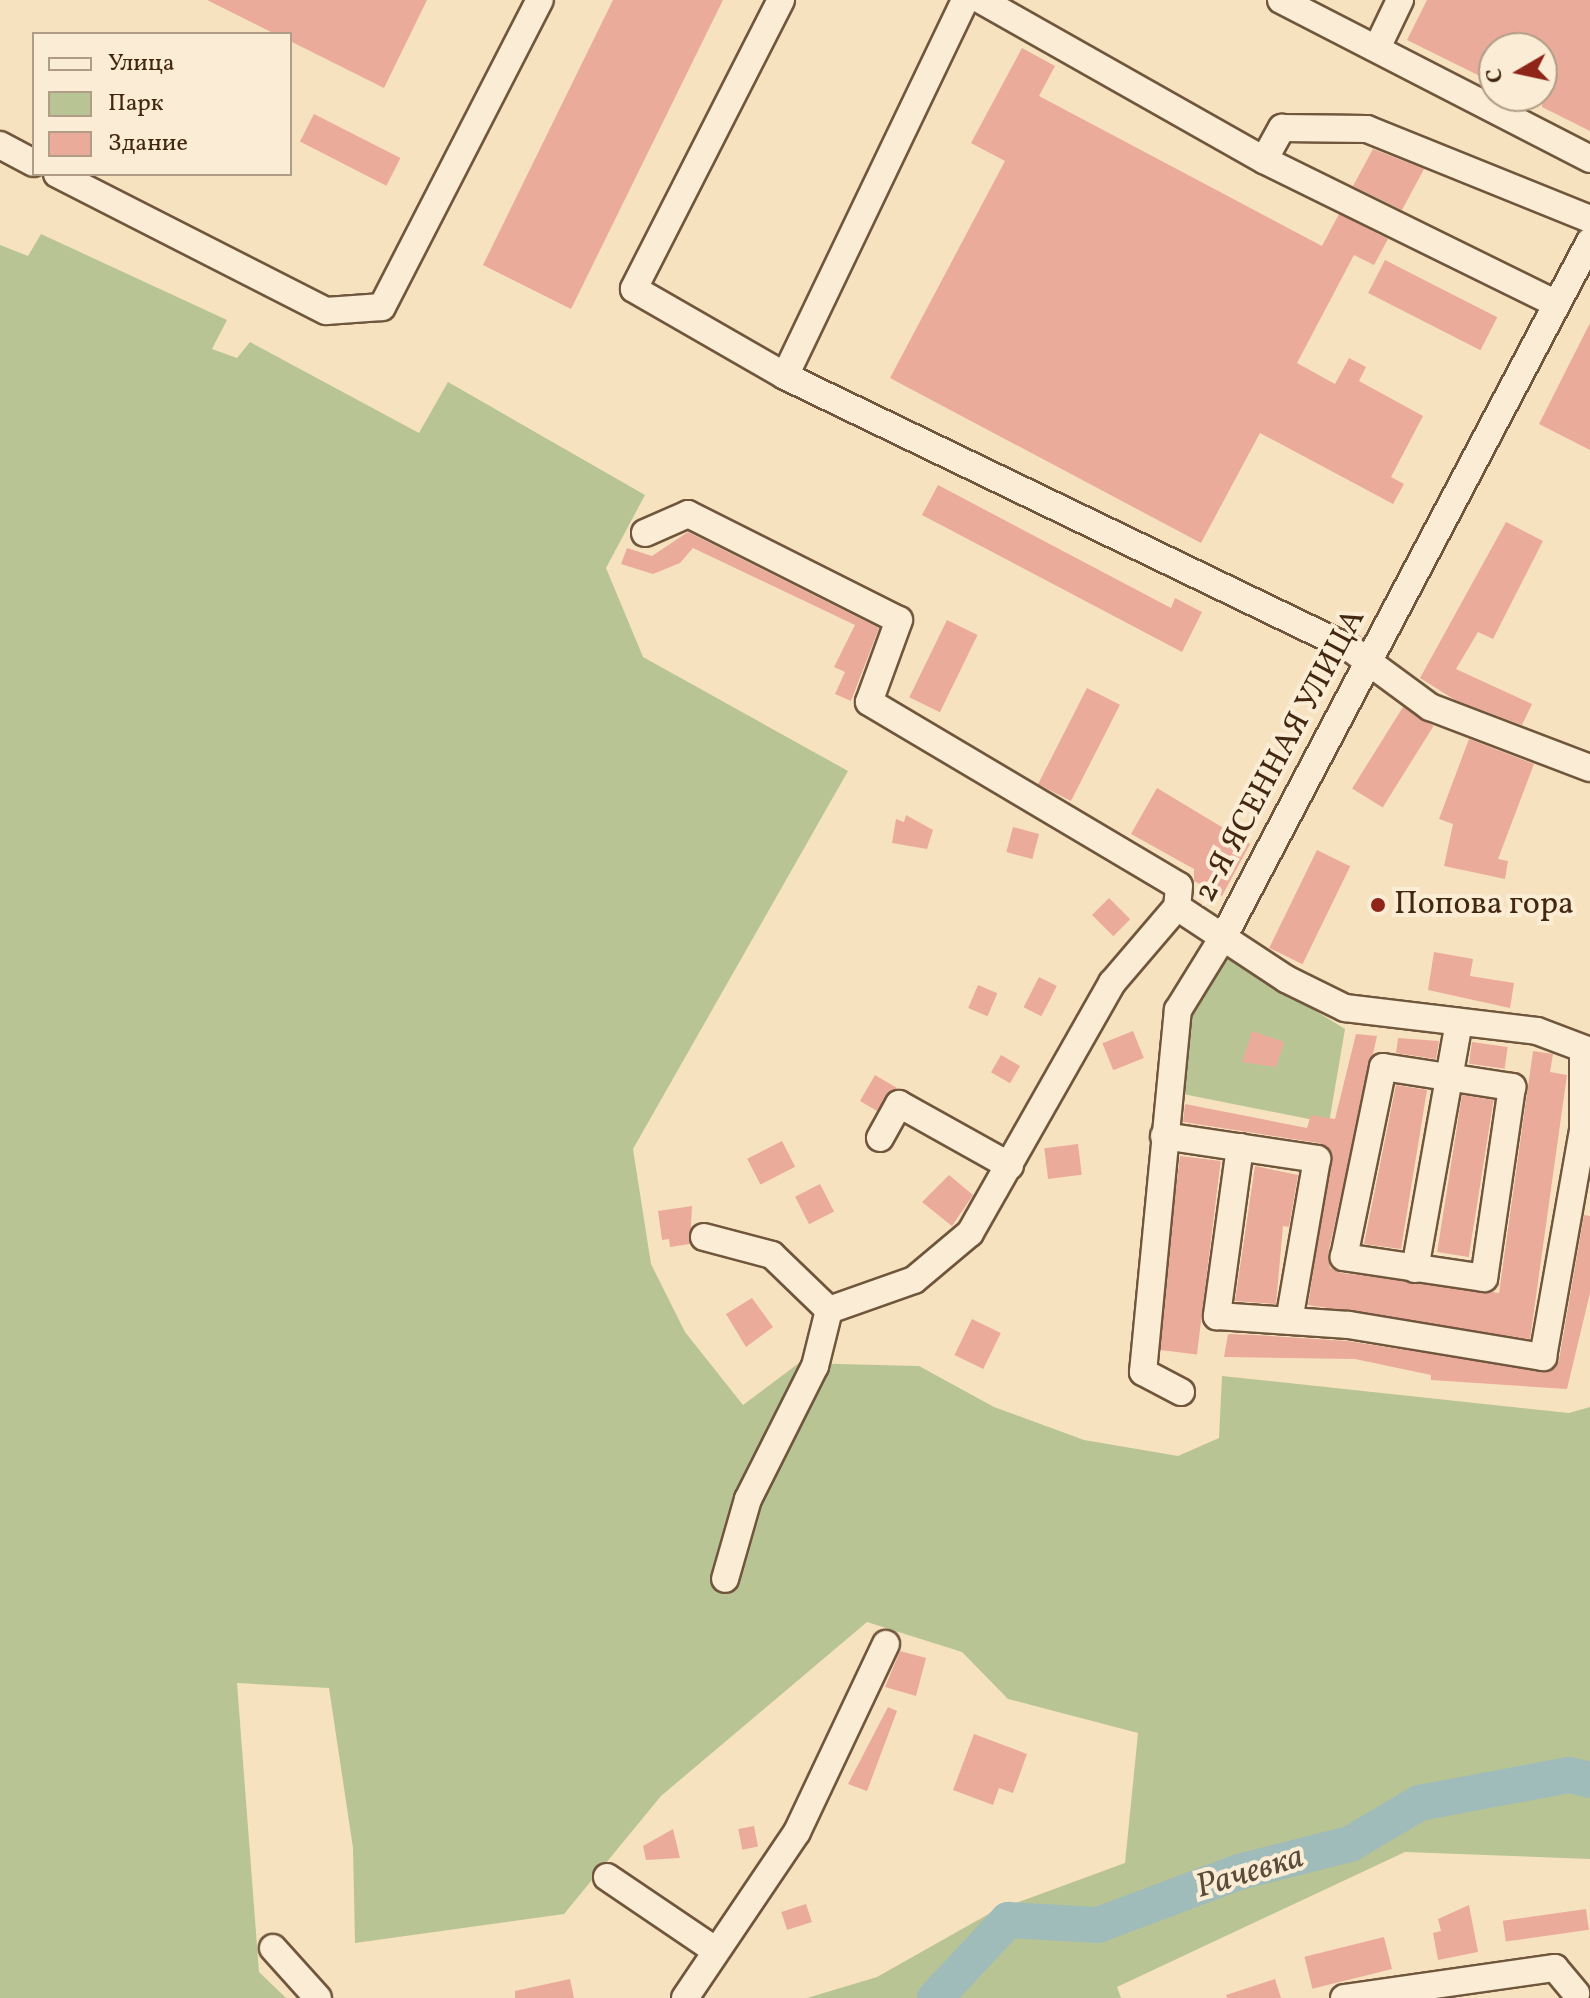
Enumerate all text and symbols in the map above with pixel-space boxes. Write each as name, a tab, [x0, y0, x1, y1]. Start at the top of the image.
legend	[32, 32, 292, 176]
north arrow	[1478, 32, 1558, 112]
text: Улица	[108, 47, 175, 81]
text: С	[1479, 66, 1512, 85]
text: Парк	[108, 87, 164, 121]
text: Здание	[108, 127, 188, 161]
street label: 2-Я ЯСЕННАЯ УЛИЦА	[1187, 603, 1375, 909]
place label: Попова гора	[1394, 886, 1574, 924]
marker: Попова гора	[1369, 896, 1387, 914]
water label: Рачевка	[1191, 1837, 1309, 1909]

